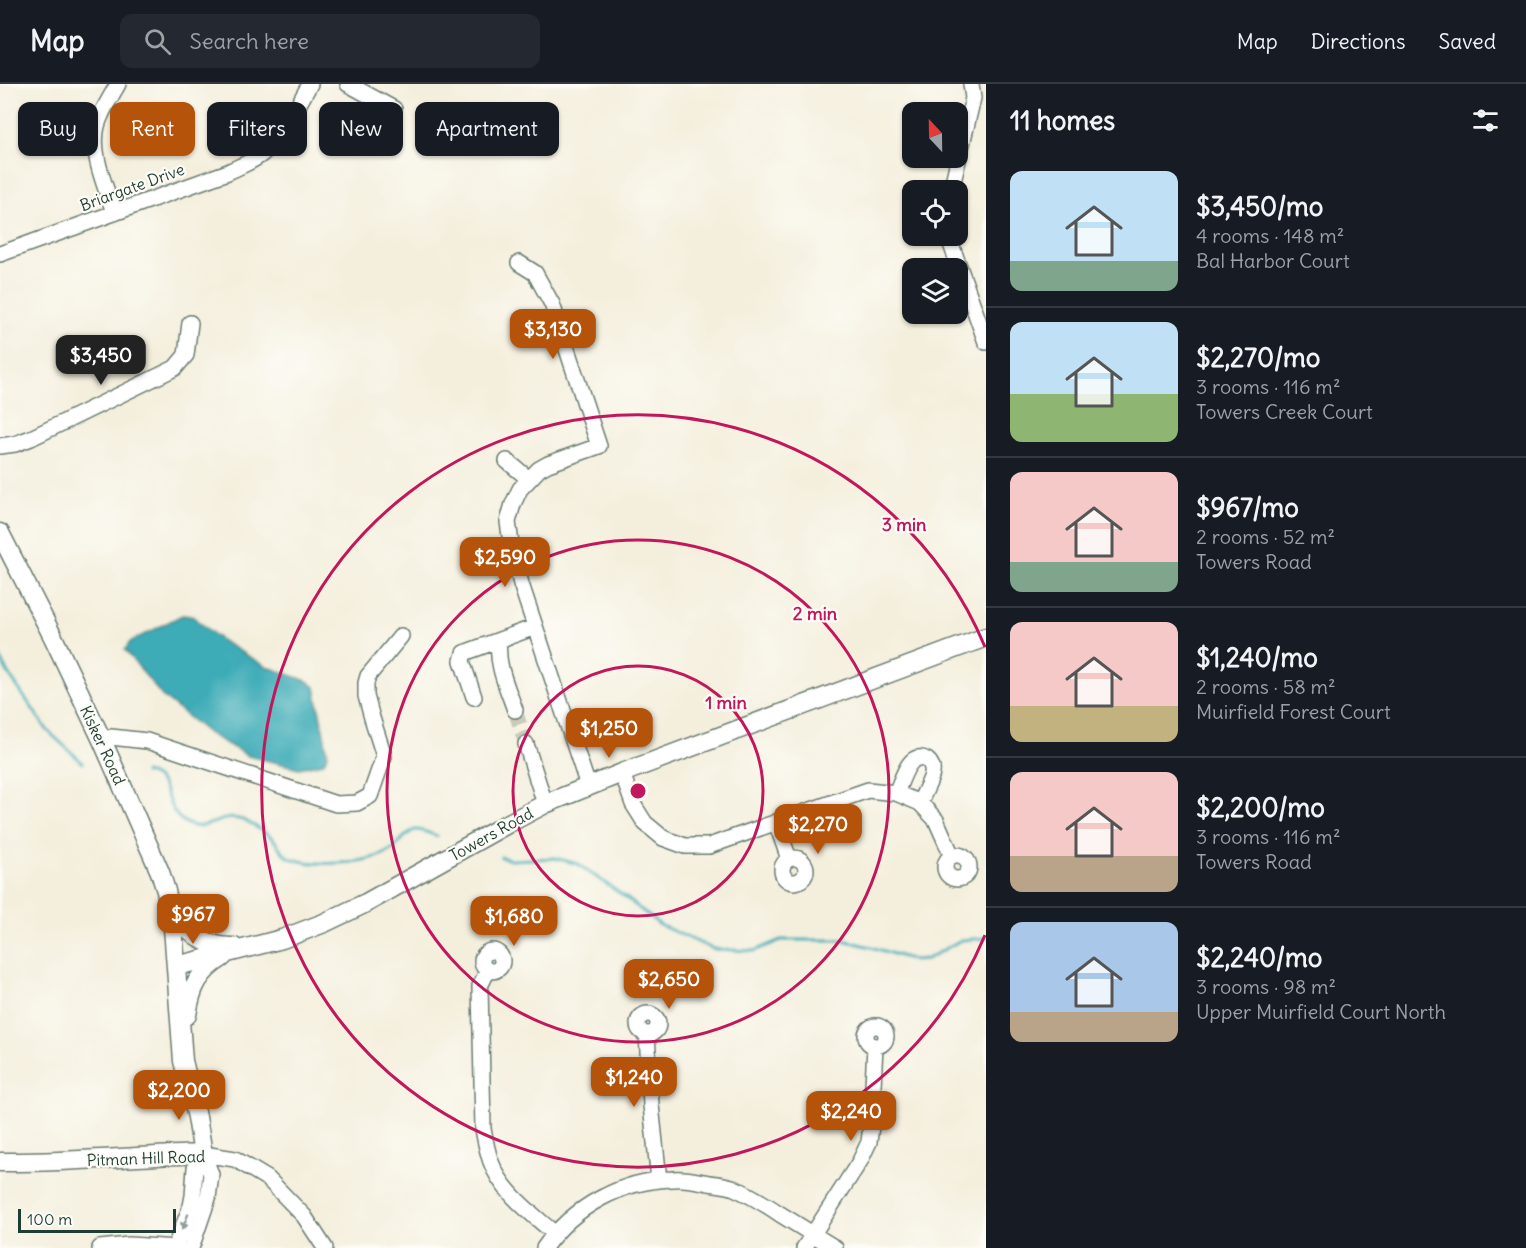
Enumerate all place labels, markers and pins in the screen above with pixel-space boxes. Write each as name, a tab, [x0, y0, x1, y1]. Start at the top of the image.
pin: $3,130	[504, 309, 602, 360]
pin: $3,450	[52, 335, 150, 386]
pin: $2,590	[456, 537, 554, 588]
pin: $1,250	[560, 708, 658, 759]
centre of rings	[628, 781, 648, 801]
pin: $2,270	[769, 804, 867, 855]
pin: $967	[157, 894, 229, 945]
pin: $1,680	[465, 896, 563, 947]
pin: $2,650	[620, 959, 718, 1010]
pin: $1,240	[585, 1057, 683, 1108]
pin: $2,200	[130, 1070, 228, 1121]
pin: $2,240	[802, 1091, 900, 1142]

